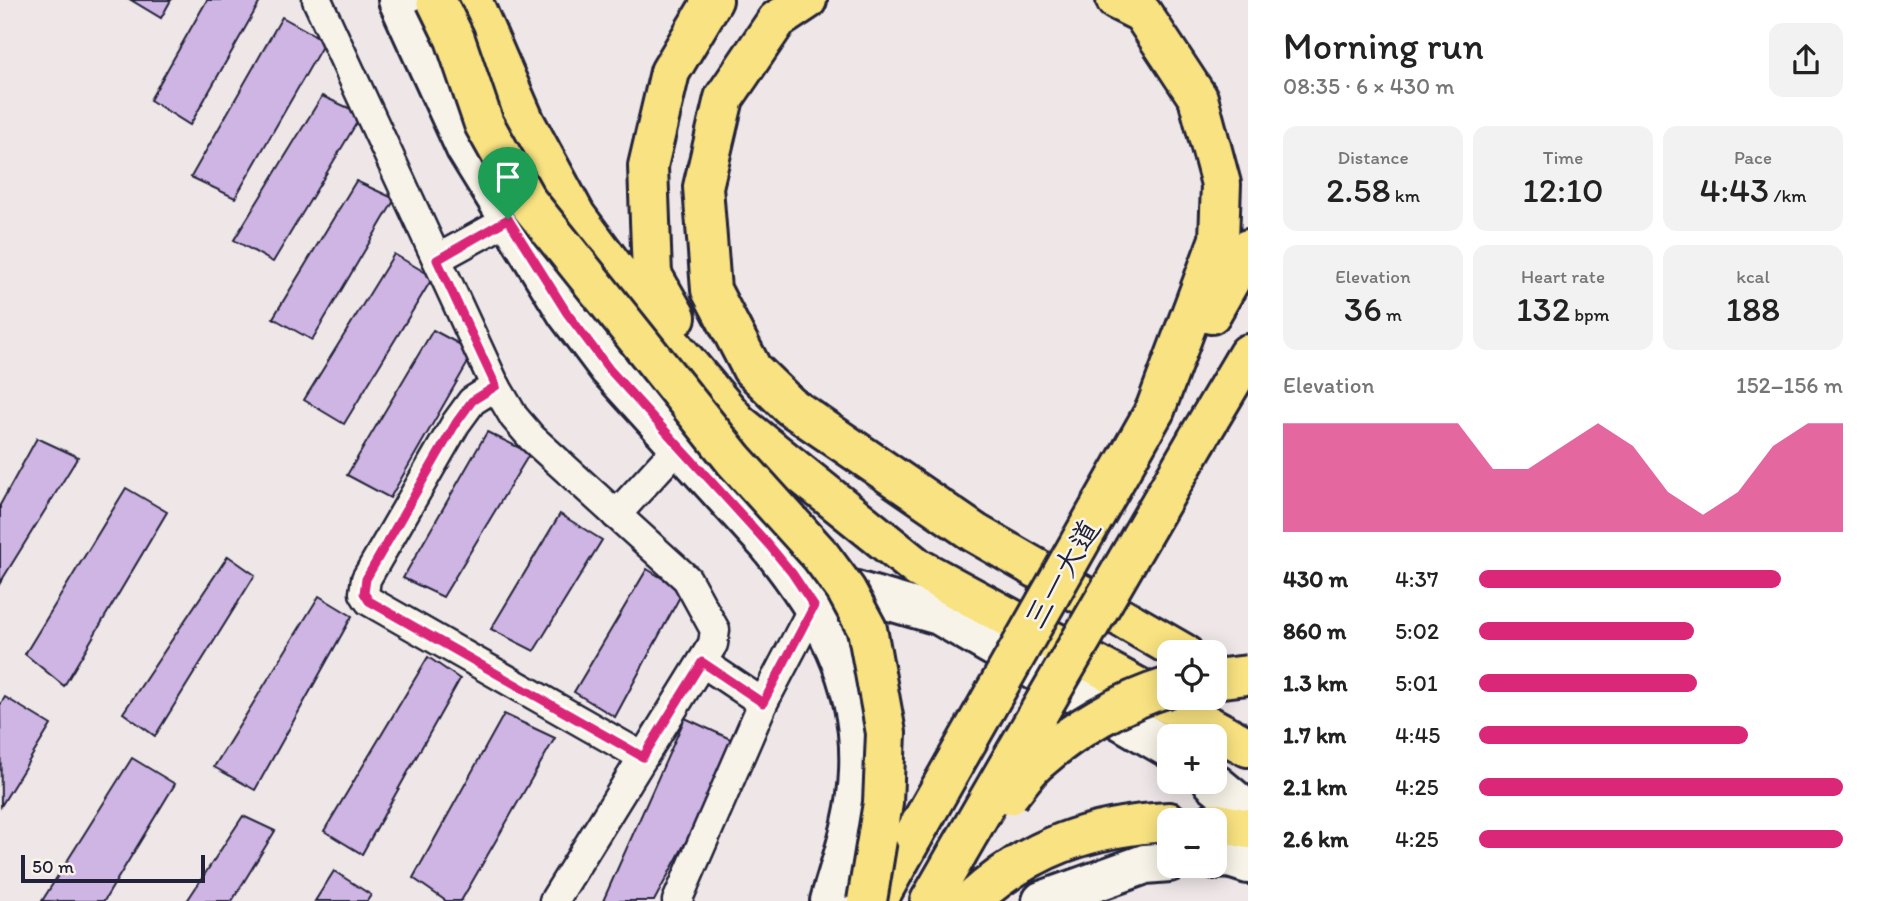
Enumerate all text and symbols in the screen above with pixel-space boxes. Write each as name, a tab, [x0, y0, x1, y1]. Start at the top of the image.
text: Morning run	[1283, 23, 1484, 69]
button: share	[1769, 23, 1843, 97]
text: 08:35 · 6 × 430 m	[1283, 72, 1455, 100]
text: Distance	[1337, 146, 1409, 169]
text: Time	[1543, 146, 1583, 169]
text: Pace	[1734, 146, 1772, 169]
pin	[478, 147, 538, 219]
icon: arrive	[489, 158, 527, 196]
text: 2.58	[1326, 169, 1391, 211]
text: 12:10	[1522, 169, 1604, 211]
text: 4:43	[1699, 169, 1769, 211]
text: km	[1391, 184, 1420, 207]
text: /km	[1769, 184, 1807, 207]
text: Elevation	[1335, 265, 1411, 288]
text: Heart rate	[1521, 265, 1605, 288]
text: kcal	[1736, 265, 1770, 288]
text: 36	[1344, 288, 1382, 330]
text: 132	[1516, 288, 1570, 330]
text: 188	[1726, 288, 1780, 330]
text: m	[1382, 303, 1402, 326]
text: bpm	[1570, 303, 1610, 326]
text: Elevation	[1283, 371, 1374, 399]
text: 152–156 m	[1736, 371, 1843, 399]
street label: 三一大道	[1016, 513, 1108, 635]
text: 430 m	[1283, 565, 1348, 593]
text: 4:37	[1395, 565, 1438, 593]
text: 860 m	[1283, 617, 1346, 645]
text: 5:02	[1395, 617, 1439, 645]
map controls	[1157, 640, 1227, 878]
button: locate	[1157, 640, 1227, 710]
text: 1.3 km	[1283, 669, 1347, 697]
text: 5:01	[1395, 669, 1438, 697]
text: 1.7 km	[1283, 721, 1346, 749]
text: 4:45	[1395, 721, 1440, 749]
button: +	[1157, 724, 1227, 794]
text: 2.1 km	[1283, 773, 1347, 801]
text: 4:25	[1395, 773, 1439, 801]
button: −	[1157, 808, 1227, 878]
text: 2.6 km	[1283, 825, 1349, 853]
text: 4:25	[1395, 825, 1439, 853]
scale bar	[21, 852, 205, 884]
text: 50 m	[32, 855, 74, 878]

